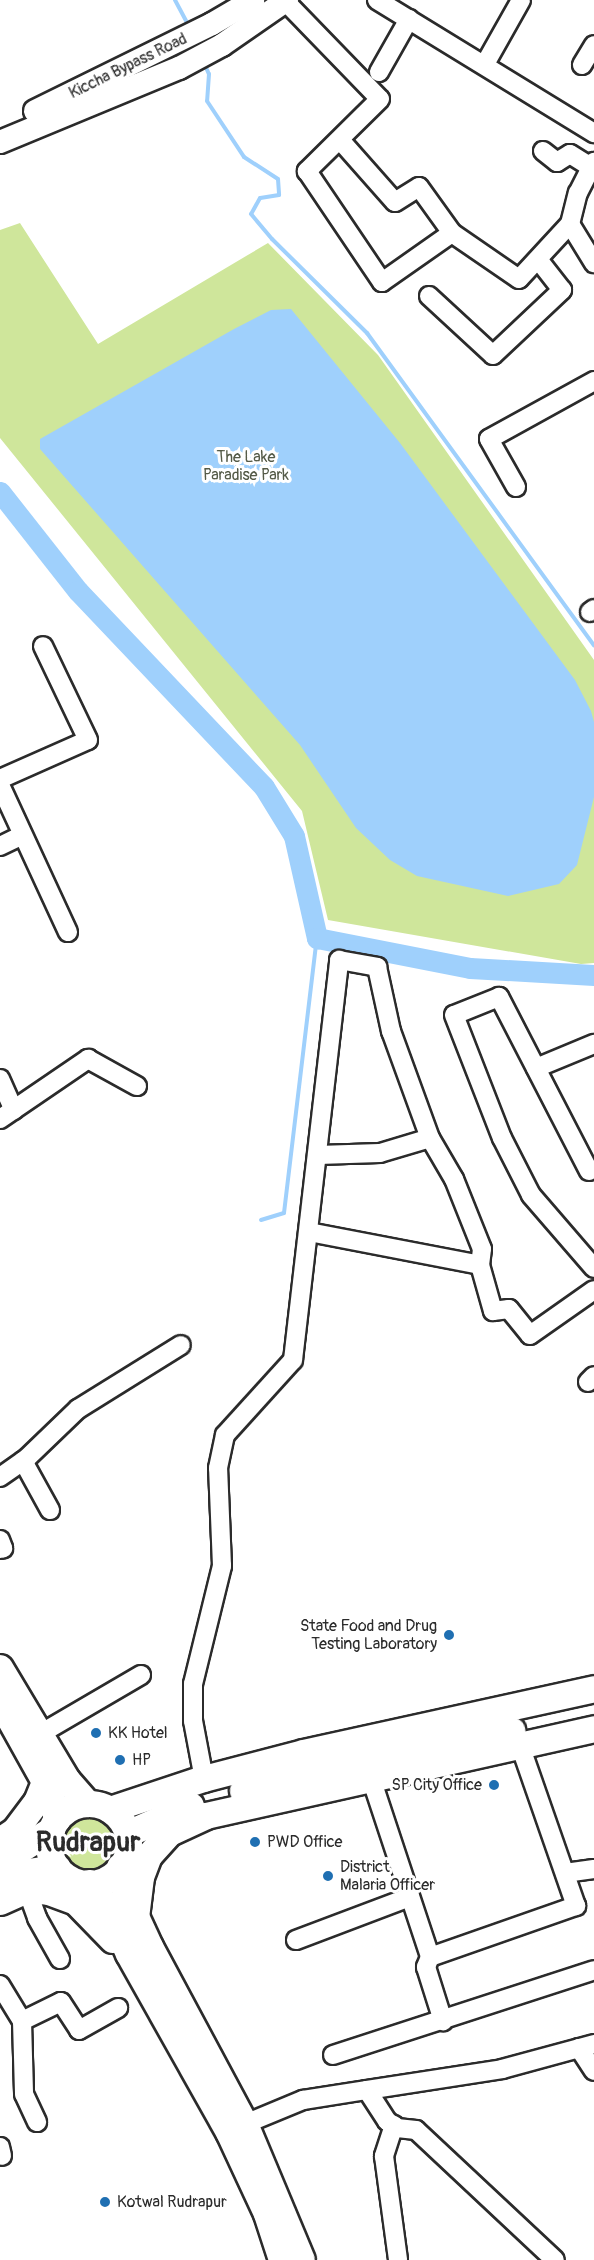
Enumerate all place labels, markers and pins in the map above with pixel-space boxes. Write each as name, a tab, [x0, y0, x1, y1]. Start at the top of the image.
place label: State Food and Drug Testing Laboratory	[300, 1616, 437, 1654]
marker: State Food and Drug Testing Laboratory	[442, 1628, 456, 1642]
place label: KK Hotel	[108, 1723, 168, 1743]
marker: KK Hotel	[89, 1726, 103, 1740]
place label: HP	[132, 1750, 151, 1770]
marker: HP	[113, 1753, 127, 1767]
place label: SP City Office	[391, 1775, 482, 1795]
marker: SP City Office	[487, 1778, 501, 1792]
place label: PWD Office	[267, 1832, 342, 1852]
marker: PWD Office	[248, 1835, 262, 1849]
place label: District Malaria Officer	[340, 1857, 435, 1895]
marker: District Malaria Officer	[321, 1869, 335, 1883]
place label: Kotwal Rudrapur	[117, 2192, 227, 2212]
marker: Kotwal Rudrapur	[98, 2195, 112, 2209]

